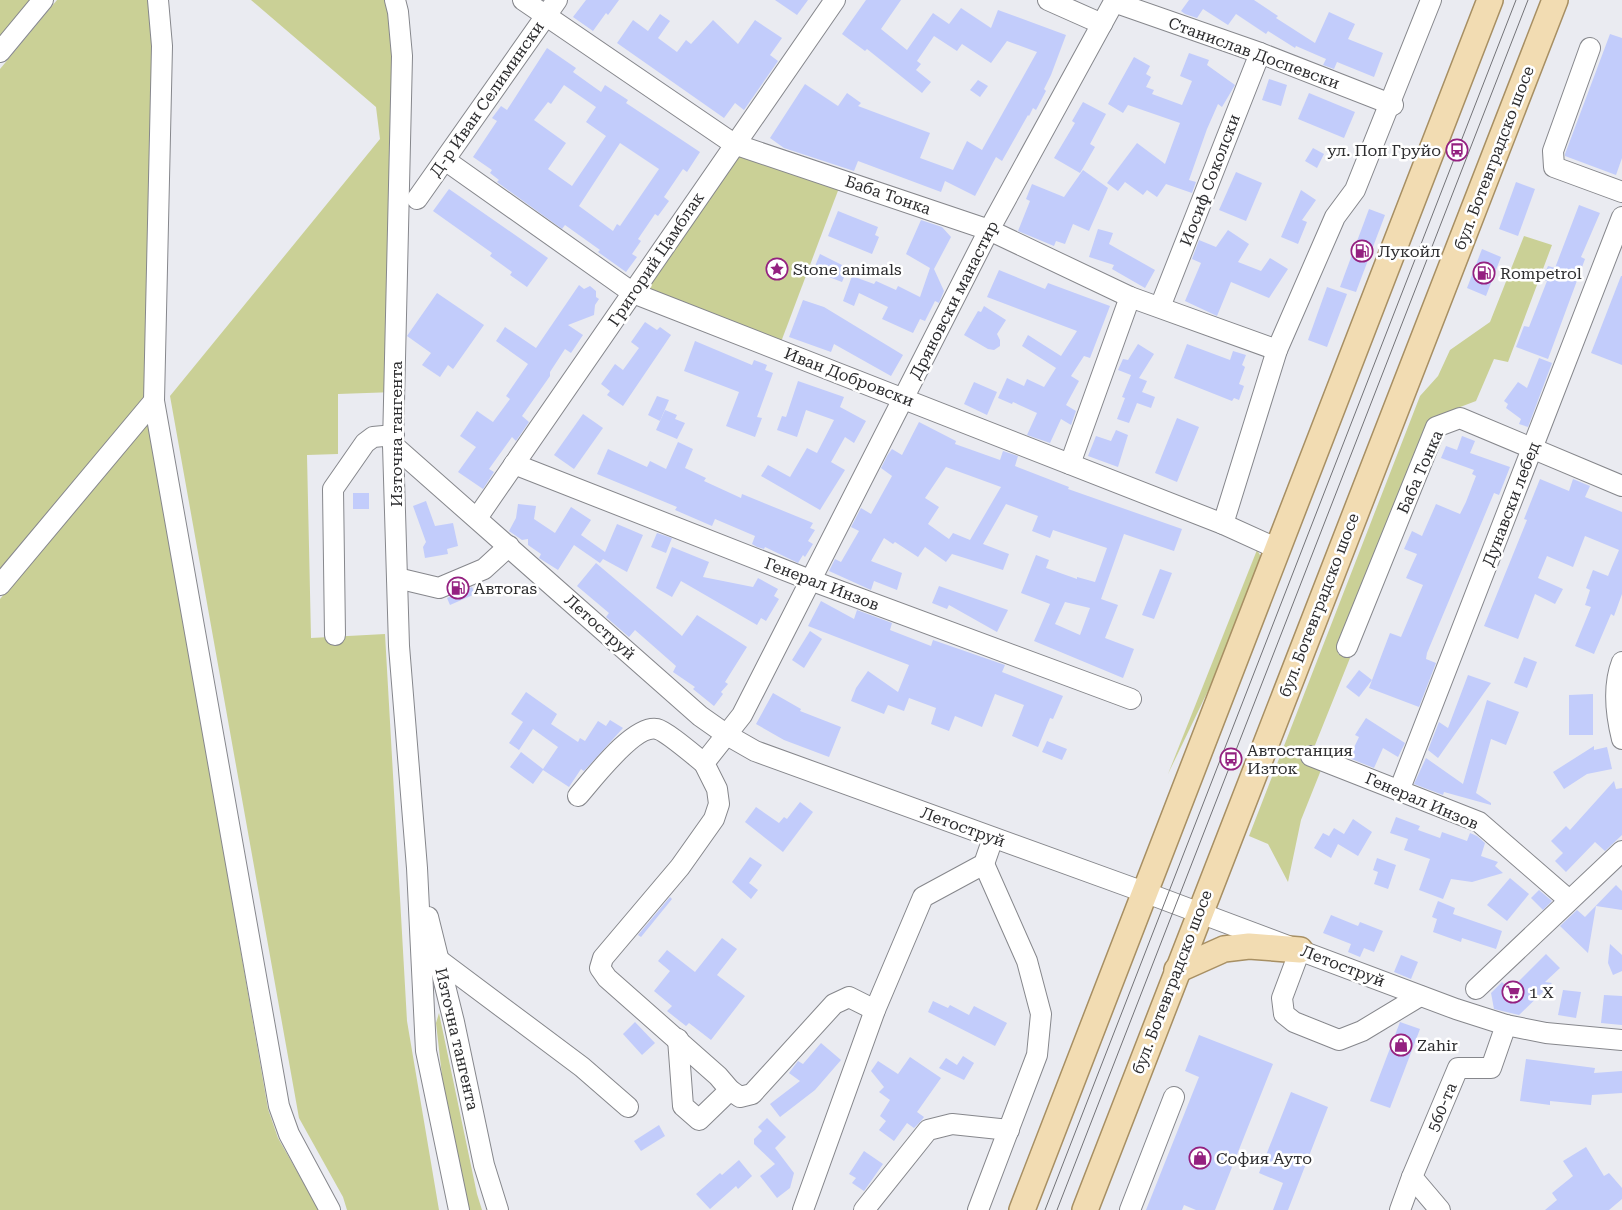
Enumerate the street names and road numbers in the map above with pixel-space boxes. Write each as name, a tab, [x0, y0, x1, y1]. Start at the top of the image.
street label: Станислав Доспевски	[1166, 13, 1342, 93]
street label: Д-р Иван Селимински	[426, 17, 548, 180]
street label: бул. Ботевградско шосе	[1450, 63, 1538, 253]
street label: Иосиф Соколски	[1176, 111, 1244, 249]
street label: Баба Тонка	[843, 171, 934, 219]
street label: Григорий Цамблак	[604, 188, 708, 330]
street label: Дряновски манастир	[906, 218, 1002, 382]
street label: Иван Добровски	[781, 344, 917, 411]
street label: Източна тангента	[387, 361, 406, 507]
street label: Баба Тонка	[1393, 427, 1447, 517]
street label: Дунавски лебед	[1479, 439, 1543, 569]
street label: бул. Ботевградско шосе	[1275, 510, 1363, 700]
street label: Генерал Инзов	[762, 553, 882, 615]
street label: Летоструй	[561, 590, 639, 664]
street label: Генерал Инзов	[1362, 769, 1482, 833]
street label: Летоструй	[918, 803, 1008, 851]
street label: бул. Ботевградско шосе	[1128, 887, 1216, 1077]
street label: Летоструй	[1298, 941, 1388, 991]
street label: Източна тангента	[431, 966, 483, 1113]
street label: 560-та	[1423, 1079, 1461, 1134]

